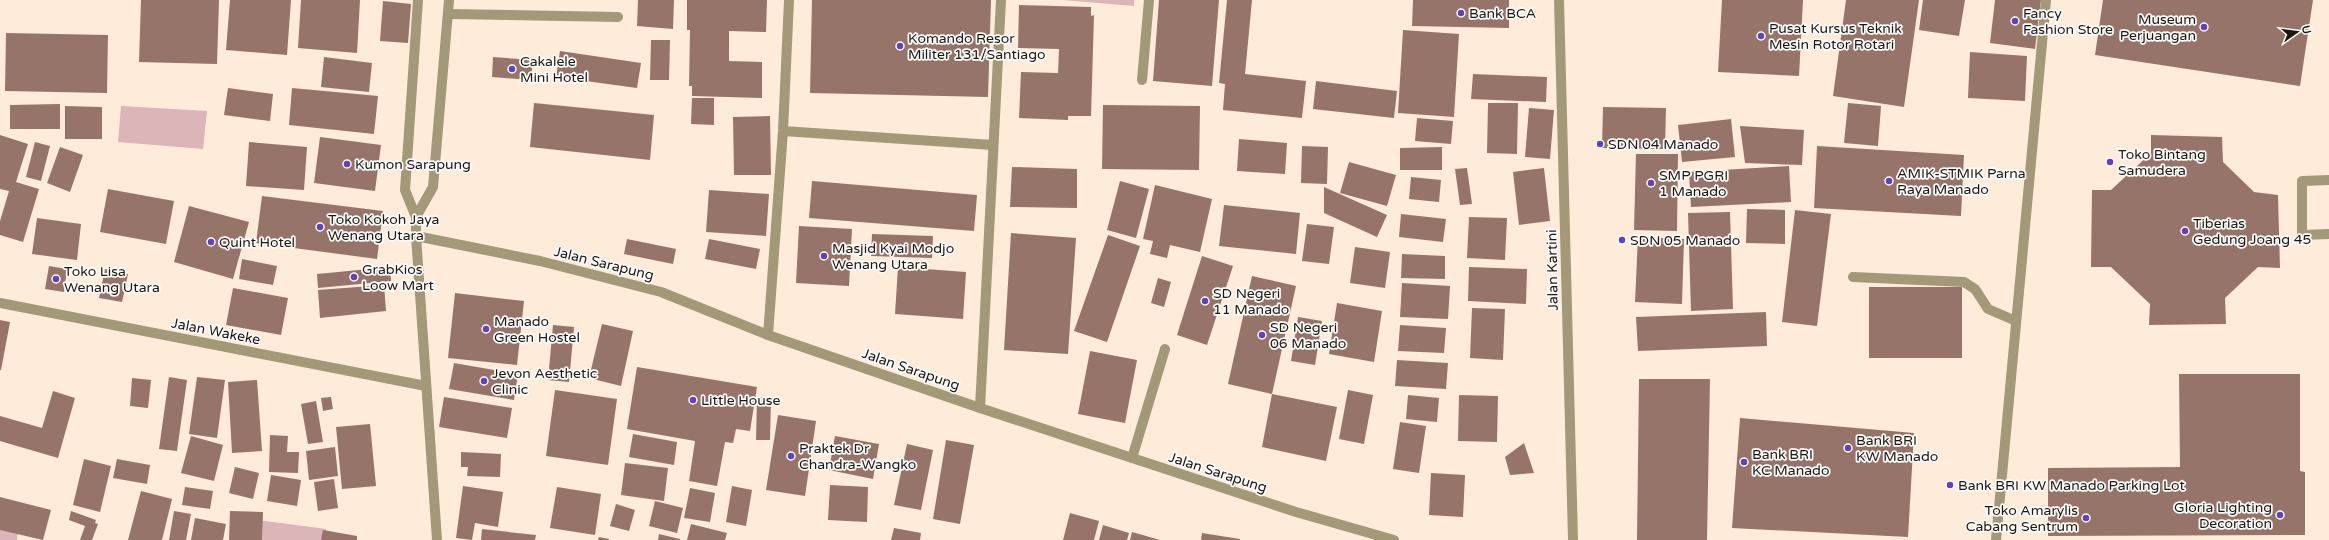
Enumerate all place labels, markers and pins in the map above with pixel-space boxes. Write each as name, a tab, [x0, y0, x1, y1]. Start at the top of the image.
place label: Bank BCA	[1469, 5, 1536, 22]
place label: Fancy Fashion Store	[2023, 5, 2113, 38]
marker: Bank BCA	[1456, 8, 1466, 18]
place label: Museum Perjuangan	[2120, 11, 2196, 44]
marker: Fancy Fashion Store	[2010, 16, 2020, 26]
place label: Pusat Kursus Teknik Mesin Rotor Rotari	[1769, 20, 1902, 53]
marker: Museum Perjuangan	[2199, 22, 2209, 32]
place label: Komando Resor Militer 131/Santiago	[908, 30, 1046, 63]
marker: Pusat Kursus Teknik Mesin Rotor Rotari	[1756, 31, 1766, 41]
marker: Komando Resor Militer 131/Santiago	[895, 41, 905, 51]
place label: Cakalele Mini Hotel	[520, 53, 588, 86]
marker: Cakalele Mini Hotel	[507, 64, 517, 74]
place label: SDN 04 Manado	[1608, 136, 1718, 153]
marker: SDN 04 Manado	[1595, 139, 1605, 149]
place label: Toko Bintang Samudera	[2118, 146, 2206, 179]
place label: Kumon Sarapung	[355, 156, 471, 173]
marker: Toko Bintang Samudera	[2105, 157, 2115, 167]
marker: Kumon Sarapung	[342, 159, 352, 169]
place label: AMIK-STMIK Parna Raya Manado	[1897, 165, 2026, 198]
place label: SMP PGRI 1 Manado	[1659, 167, 1728, 200]
marker: AMIK-STMIK Parna Raya Manado	[1884, 176, 1894, 186]
marker: SMP PGRI 1 Manado	[1646, 178, 1656, 188]
place label: Toko Kokoh Jaya Wenang Utara	[328, 211, 439, 244]
place label: Tiberias Gedung Joang 45	[2193, 215, 2311, 248]
marker: Toko Kokoh Jaya Wenang Utara	[315, 222, 325, 232]
marker: Tiberias Gedung Joang 45	[2180, 226, 2190, 236]
place label: SDN 05 Manado	[1630, 232, 1740, 249]
place label: Quint Hotel	[219, 234, 295, 251]
marker: SDN 05 Manado	[1617, 235, 1627, 245]
marker: Quint Hotel	[206, 237, 216, 247]
place label: Masjid Kyai Modjo Wenang Utara	[832, 240, 954, 273]
marker: Masjid Kyai Modjo Wenang Utara	[819, 251, 829, 261]
place label: GrabKios Loow Mart	[362, 261, 434, 294]
place label: Toko Lisa Wenang Utara	[64, 263, 160, 296]
marker: GrabKios Loow Mart	[349, 272, 359, 282]
marker: Toko Lisa Wenang Utara	[51, 274, 61, 284]
place label: SD Negeri 11 Manado	[1213, 285, 1289, 318]
marker: SD Negeri 11 Manado	[1200, 296, 1210, 306]
place label: Manado Green Hostel	[494, 313, 580, 346]
place label: SD Negeri 06 Manado	[1270, 319, 1346, 352]
marker: Manado Green Hostel	[481, 324, 491, 334]
marker: SD Negeri 06 Manado	[1257, 330, 1267, 340]
place label: Jevon Aesthetic Clinic	[492, 365, 597, 398]
marker: Jevon Aesthetic Clinic	[479, 376, 489, 386]
place label: Little House	[701, 392, 780, 409]
marker: Little House	[688, 395, 698, 405]
place label: Bank BRI KW Manado	[1856, 432, 1938, 465]
place label: Praktek Dr Chandra-Wangko	[799, 440, 916, 473]
marker: Bank BRI KW Manado	[1843, 443, 1853, 453]
place label: Bank BRI KC Manado	[1752, 446, 1829, 479]
marker: Praktek Dr Chandra-Wangko	[786, 451, 796, 461]
marker: Bank BRI KC Manado	[1739, 457, 1749, 467]
place label: Bank BRI KW Manado Parking Lot	[1958, 477, 2186, 494]
marker: Bank BRI KW Manado Parking Lot	[1945, 480, 1955, 490]
place label: Gloria Lighting Decoration	[2174, 499, 2272, 532]
place label: Toko Amarylis Cabang Sentrum	[1966, 502, 2078, 535]
marker: Gloria Lighting Decoration	[2275, 510, 2285, 520]
marker: Toko Amarylis Cabang Sentrum	[2081, 513, 2091, 523]

